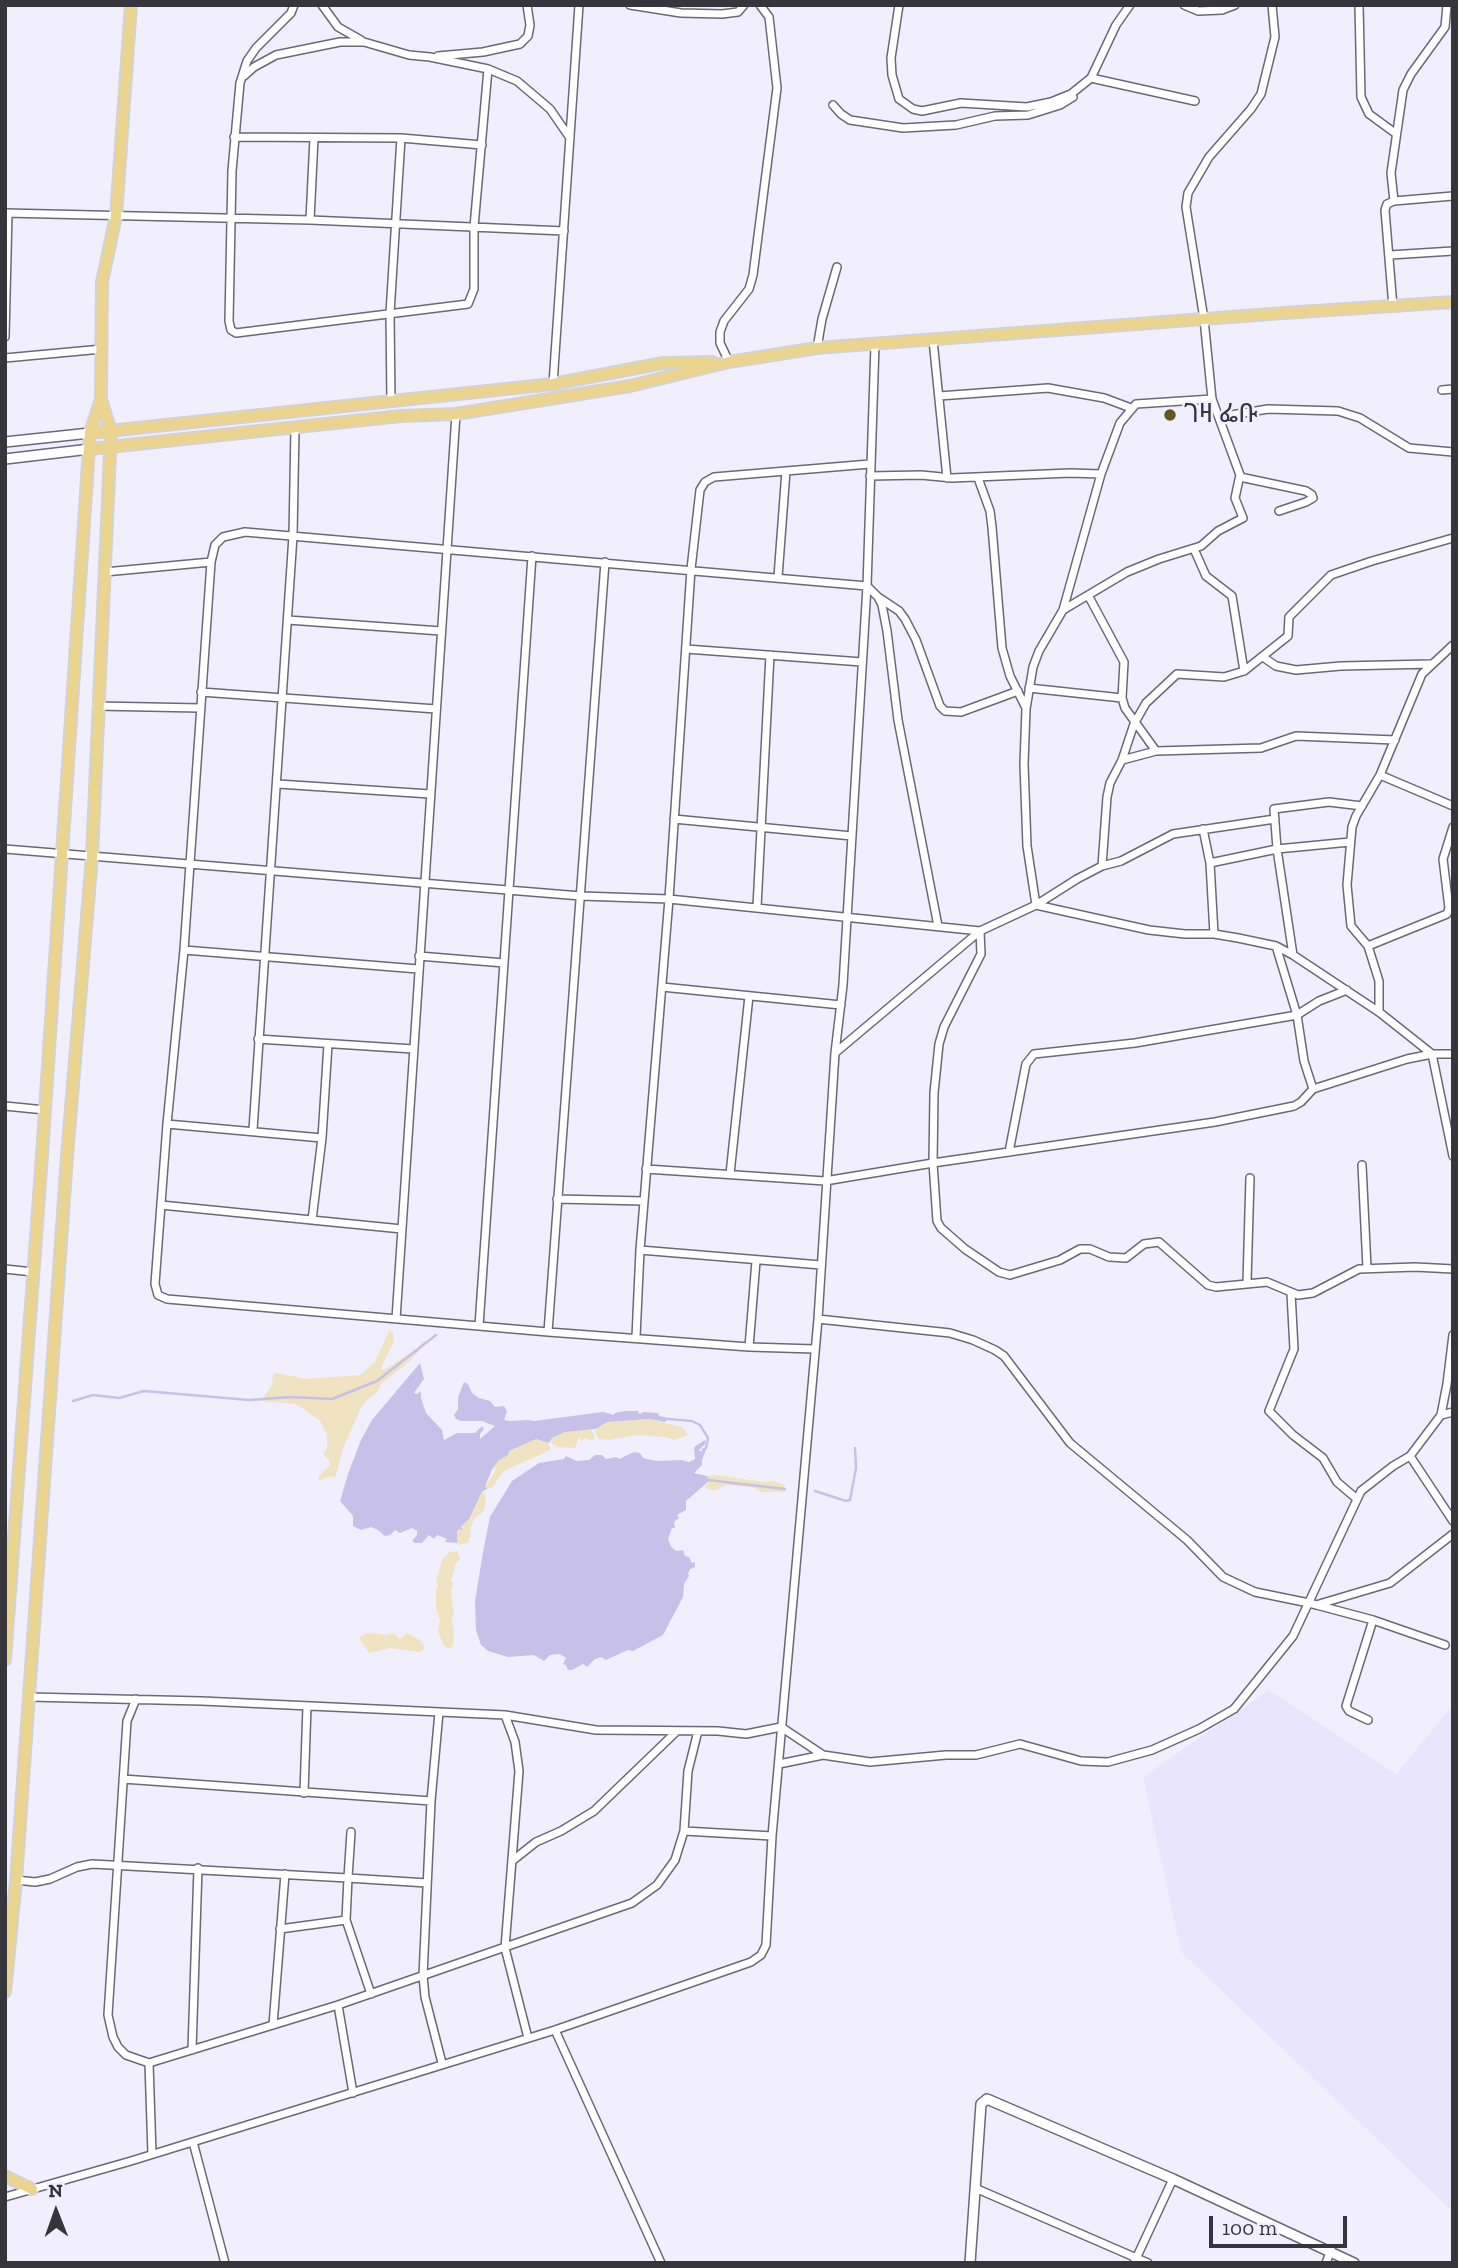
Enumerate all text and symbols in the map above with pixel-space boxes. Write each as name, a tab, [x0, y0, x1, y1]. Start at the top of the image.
place label: ገዛ ፌቡ	[1184, 399, 1257, 431]
marker: ገዛ ፌቡ	[1162, 407, 1178, 423]
north arrow	[21, 2177, 91, 2247]
text: N	[48, 2179, 63, 2202]
scale bar	[1213, 2202, 1351, 2246]
text: 100 m	[1222, 2215, 1277, 2240]

